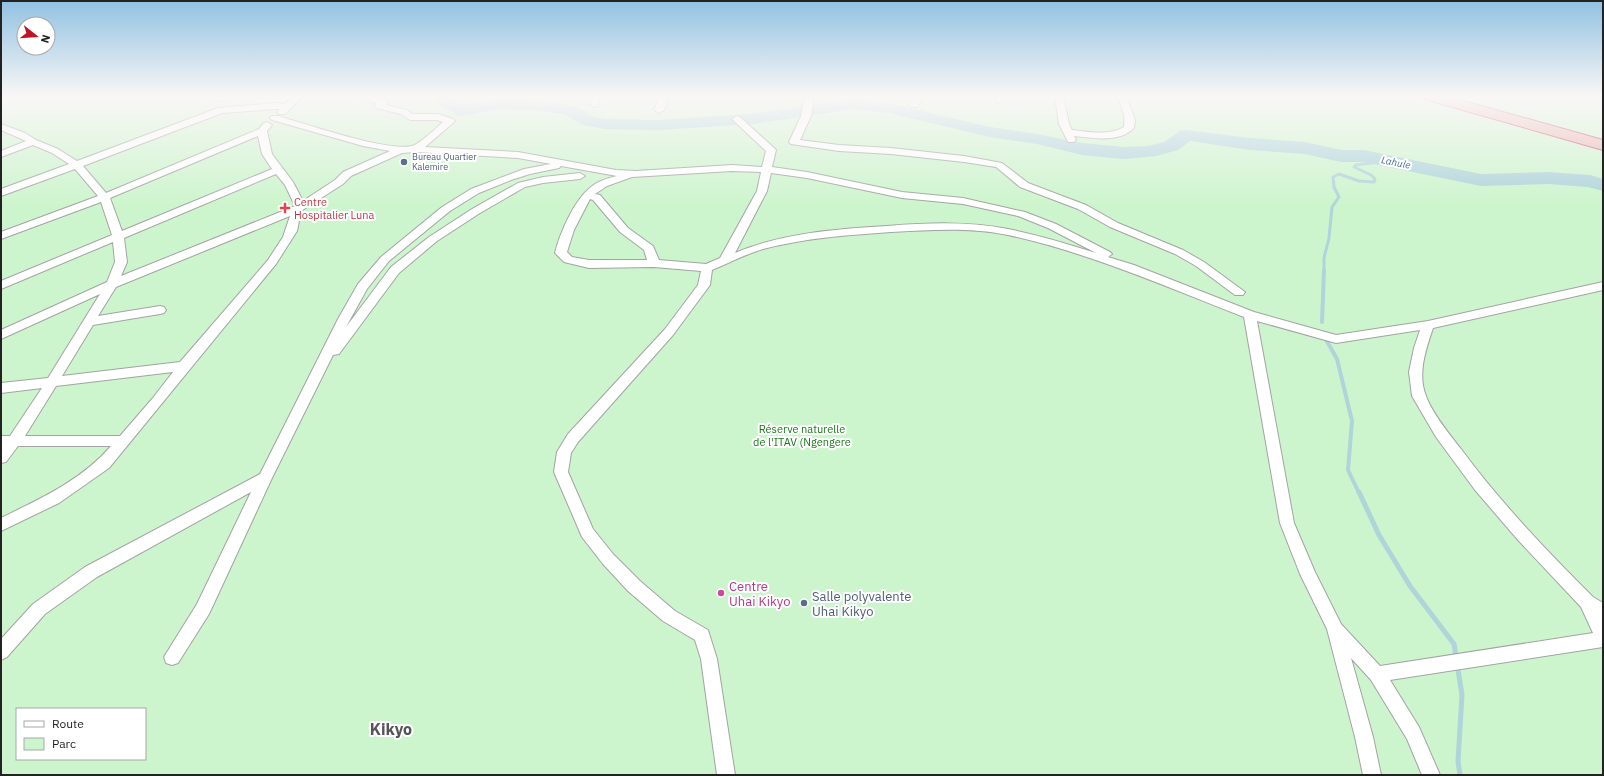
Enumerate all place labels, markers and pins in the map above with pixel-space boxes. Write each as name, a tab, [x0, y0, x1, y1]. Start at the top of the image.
place label: Bureau Quartier Kalemire	[412, 151, 477, 172]
marker: Bureau Quartier Kalemire	[399, 157, 409, 167]
place label: Centre Hospitalier Luna	[294, 195, 374, 222]
marker: Centre Hospitalier Luna	[279, 202, 291, 214]
place label: Centre Uhai Kikyo	[729, 578, 791, 610]
marker: Centre Uhai Kikyo	[716, 588, 726, 598]
place label: Salle polyvalente Uhai Kikyo	[812, 588, 911, 620]
marker: Salle polyvalente Uhai Kikyo	[799, 598, 809, 608]

